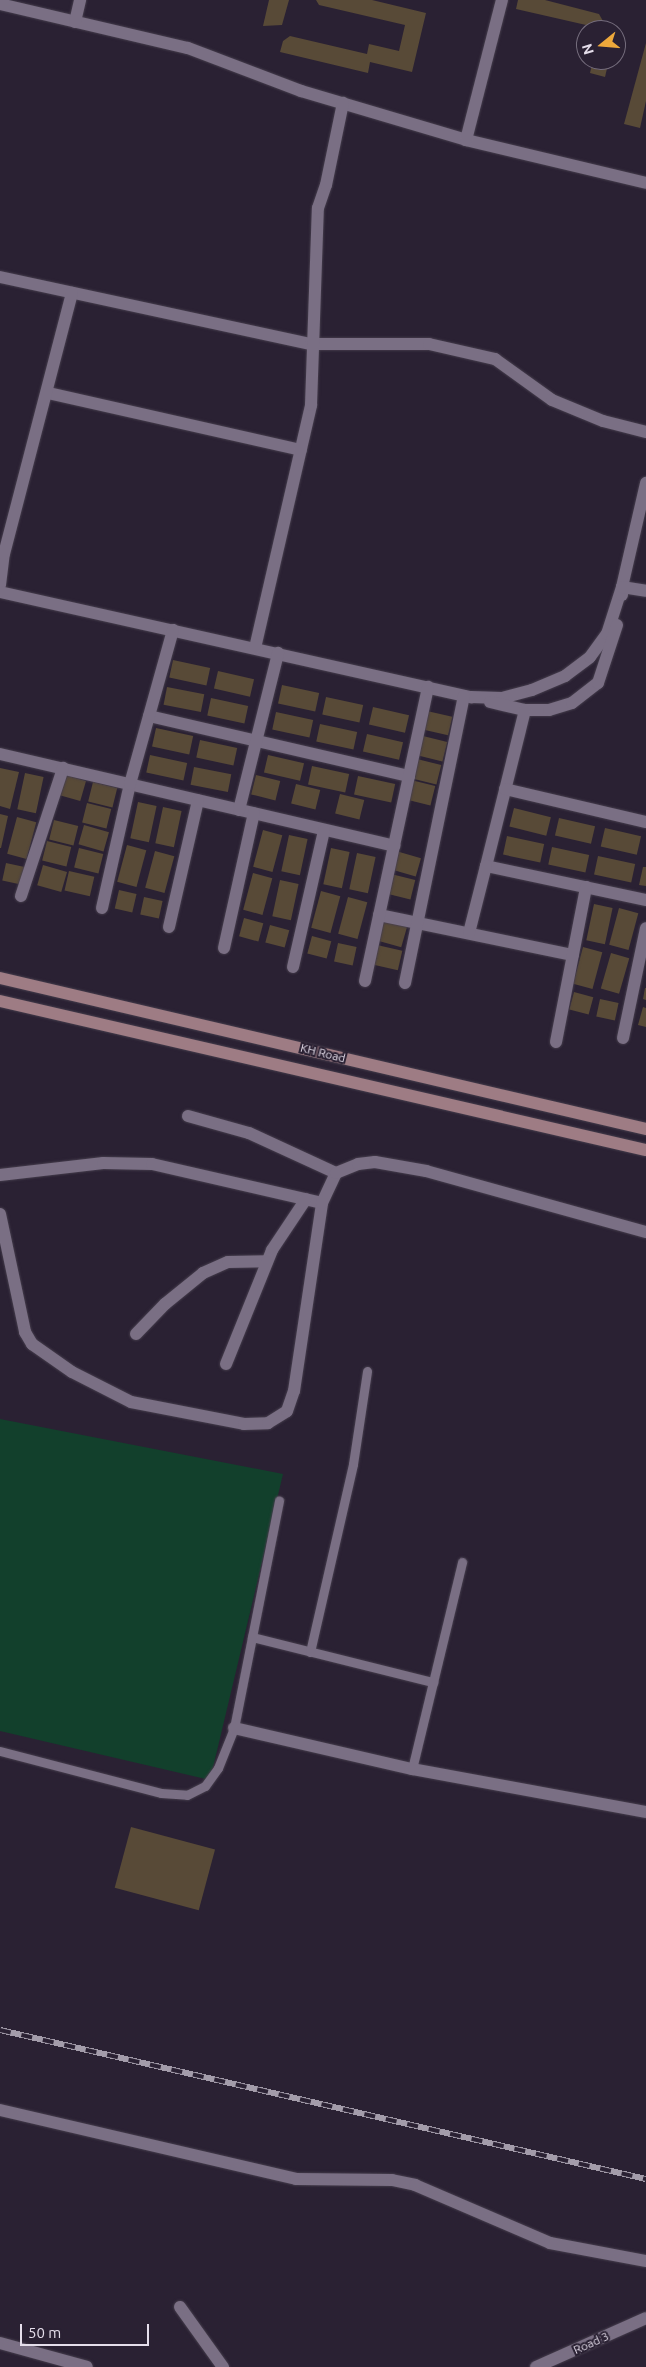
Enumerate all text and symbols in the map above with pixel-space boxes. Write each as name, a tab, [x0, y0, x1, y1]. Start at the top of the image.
north arrow	[576, 20, 626, 70]
text: N	[578, 42, 597, 56]
street label: KH Road	[299, 1040, 347, 1066]
scale bar	[22, 2314, 151, 2346]
text: 50 m	[28, 2324, 61, 2341]
street label: Road 3	[571, 2329, 611, 2357]

